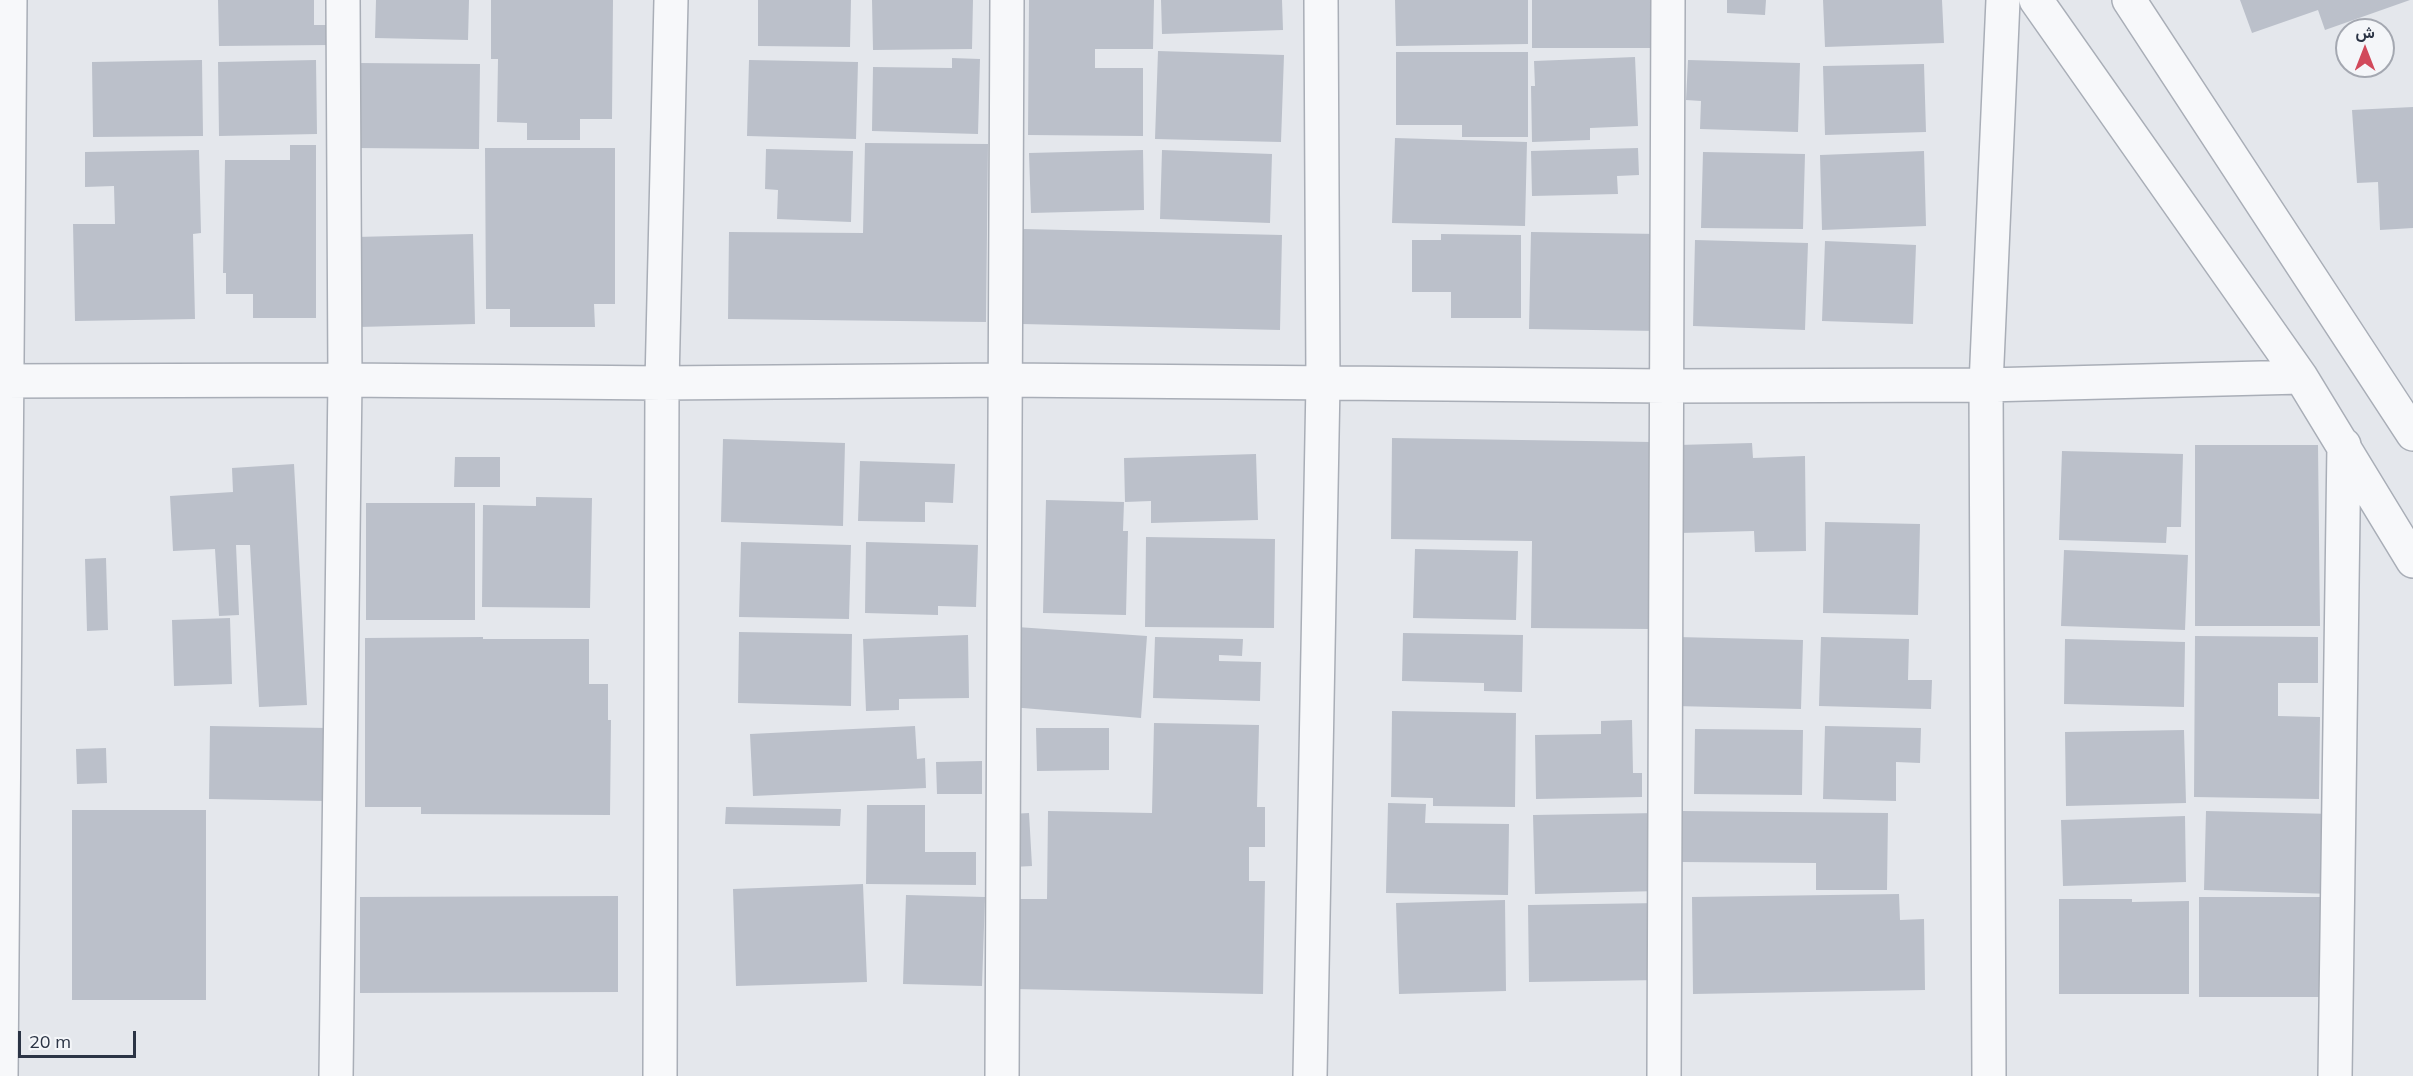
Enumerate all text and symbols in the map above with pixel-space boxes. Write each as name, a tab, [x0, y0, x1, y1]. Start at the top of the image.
north arrow	[2335, 18, 2395, 78]
text: ش	[2355, 22, 2375, 42]
scale bar	[21, 1019, 140, 1057]
text: 20 m	[29, 1030, 71, 1053]

